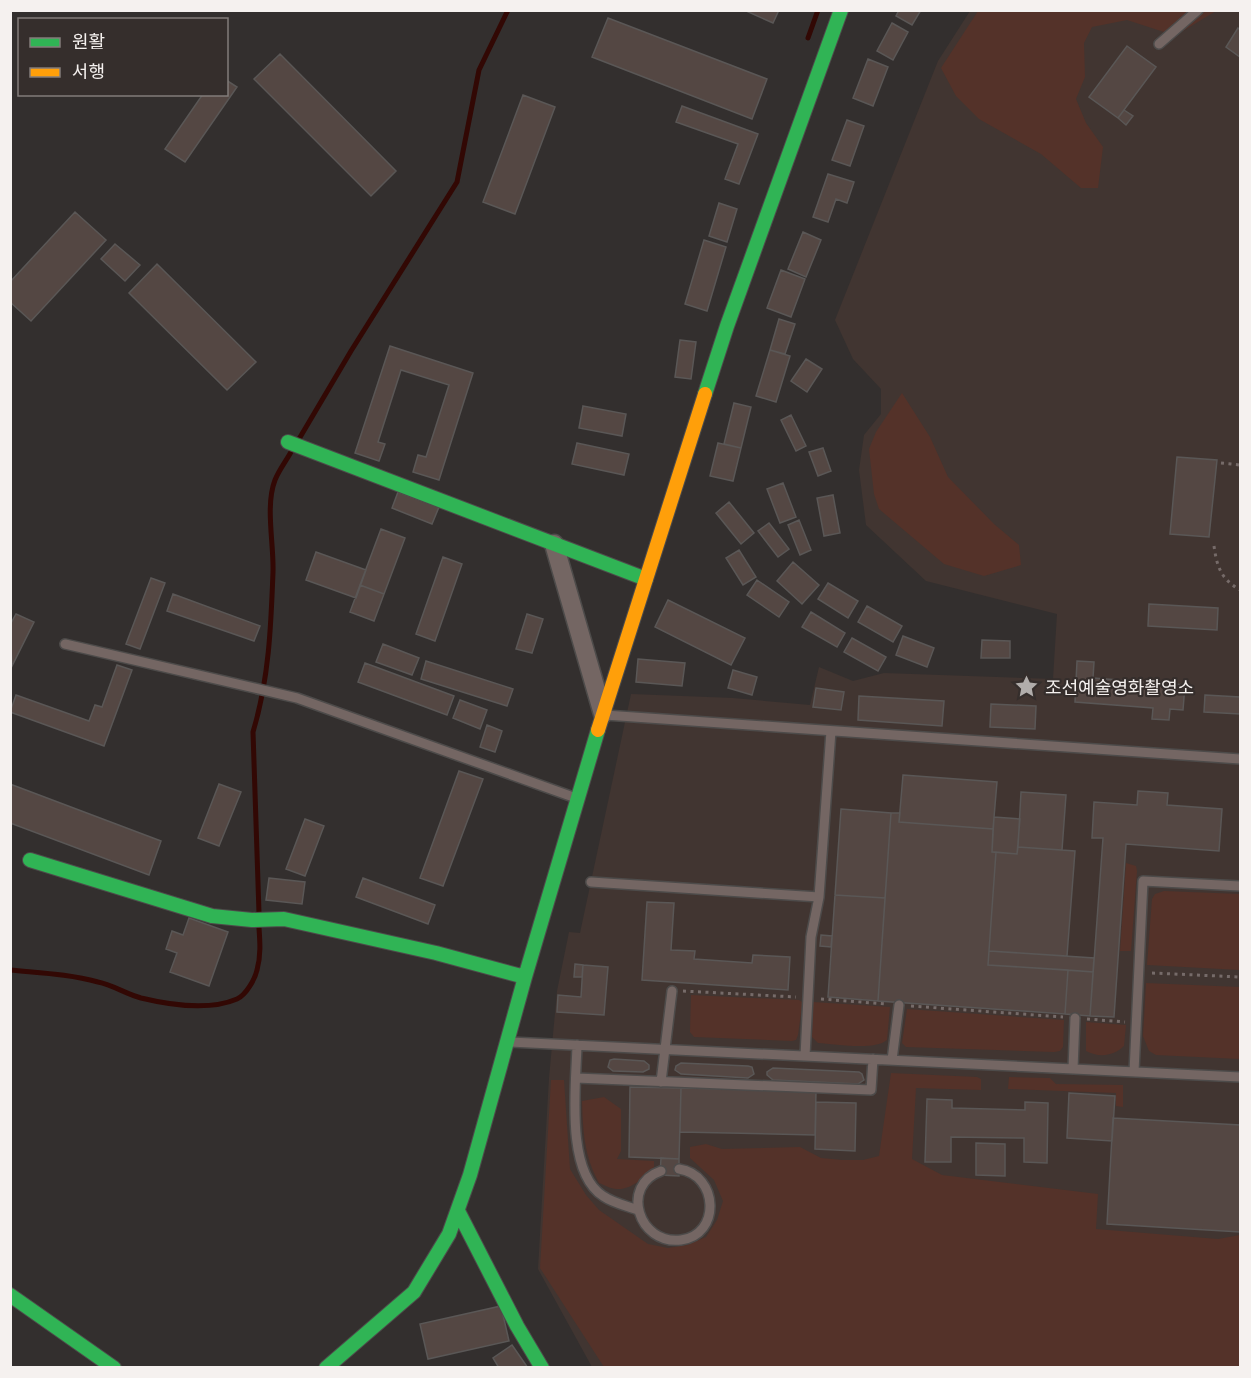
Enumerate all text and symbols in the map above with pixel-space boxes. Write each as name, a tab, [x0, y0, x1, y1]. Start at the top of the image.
legend	[18, 18, 228, 96]
text: 원활	[72, 31, 105, 52]
text: 서행	[72, 61, 105, 82]
place icon: 조선예술영화촬영소	[1014, 674, 1040, 700]
place label: 조선예술영화촬영소	[1045, 677, 1194, 698]

